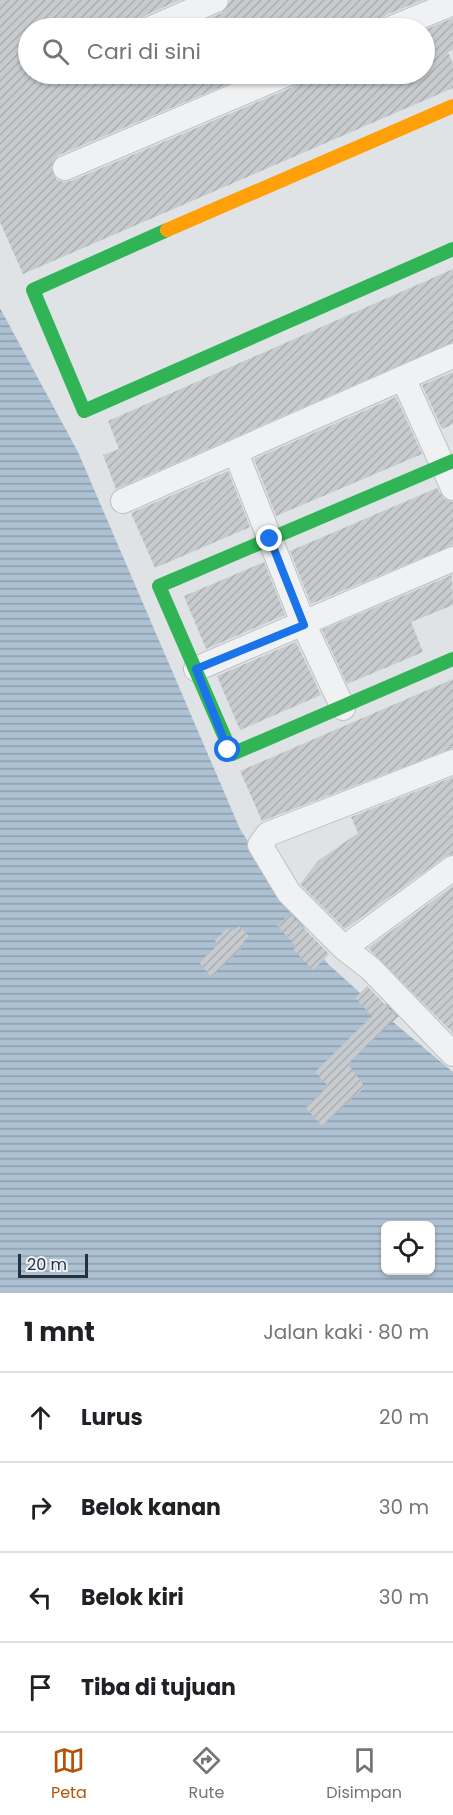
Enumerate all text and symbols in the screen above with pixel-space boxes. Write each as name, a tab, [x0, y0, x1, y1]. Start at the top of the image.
search box	[18, 18, 435, 84]
icon: search	[39, 35, 72, 68]
text: Cari di sini	[87, 36, 201, 67]
route end	[256, 525, 282, 551]
route start	[214, 736, 240, 762]
map controls	[381, 1221, 435, 1275]
button: locate	[381, 1221, 435, 1275]
scale bar	[18, 1251, 88, 1278]
text: 20 m	[27, 1253, 67, 1276]
text: 1 mnt	[24, 1314, 95, 1350]
text: Jalan kaki · 80 m	[263, 1318, 429, 1346]
icon: ahead	[24, 1401, 57, 1434]
text: Lurus	[81, 1402, 143, 1433]
text: 20 m	[379, 1403, 429, 1431]
icon: right	[24, 1491, 57, 1524]
text: Belok kanan	[81, 1492, 221, 1523]
text: 30 m	[379, 1493, 429, 1521]
icon: left	[24, 1581, 57, 1614]
text: Belok kiri	[81, 1582, 184, 1613]
text: 30 m	[379, 1583, 429, 1611]
icon: arrive	[24, 1671, 57, 1704]
text: Tiba di tujuan	[81, 1672, 236, 1703]
tab: Peta	[51, 1744, 87, 1805]
tab: Rute	[189, 1744, 224, 1805]
tab: Disimpan	[326, 1744, 402, 1805]

